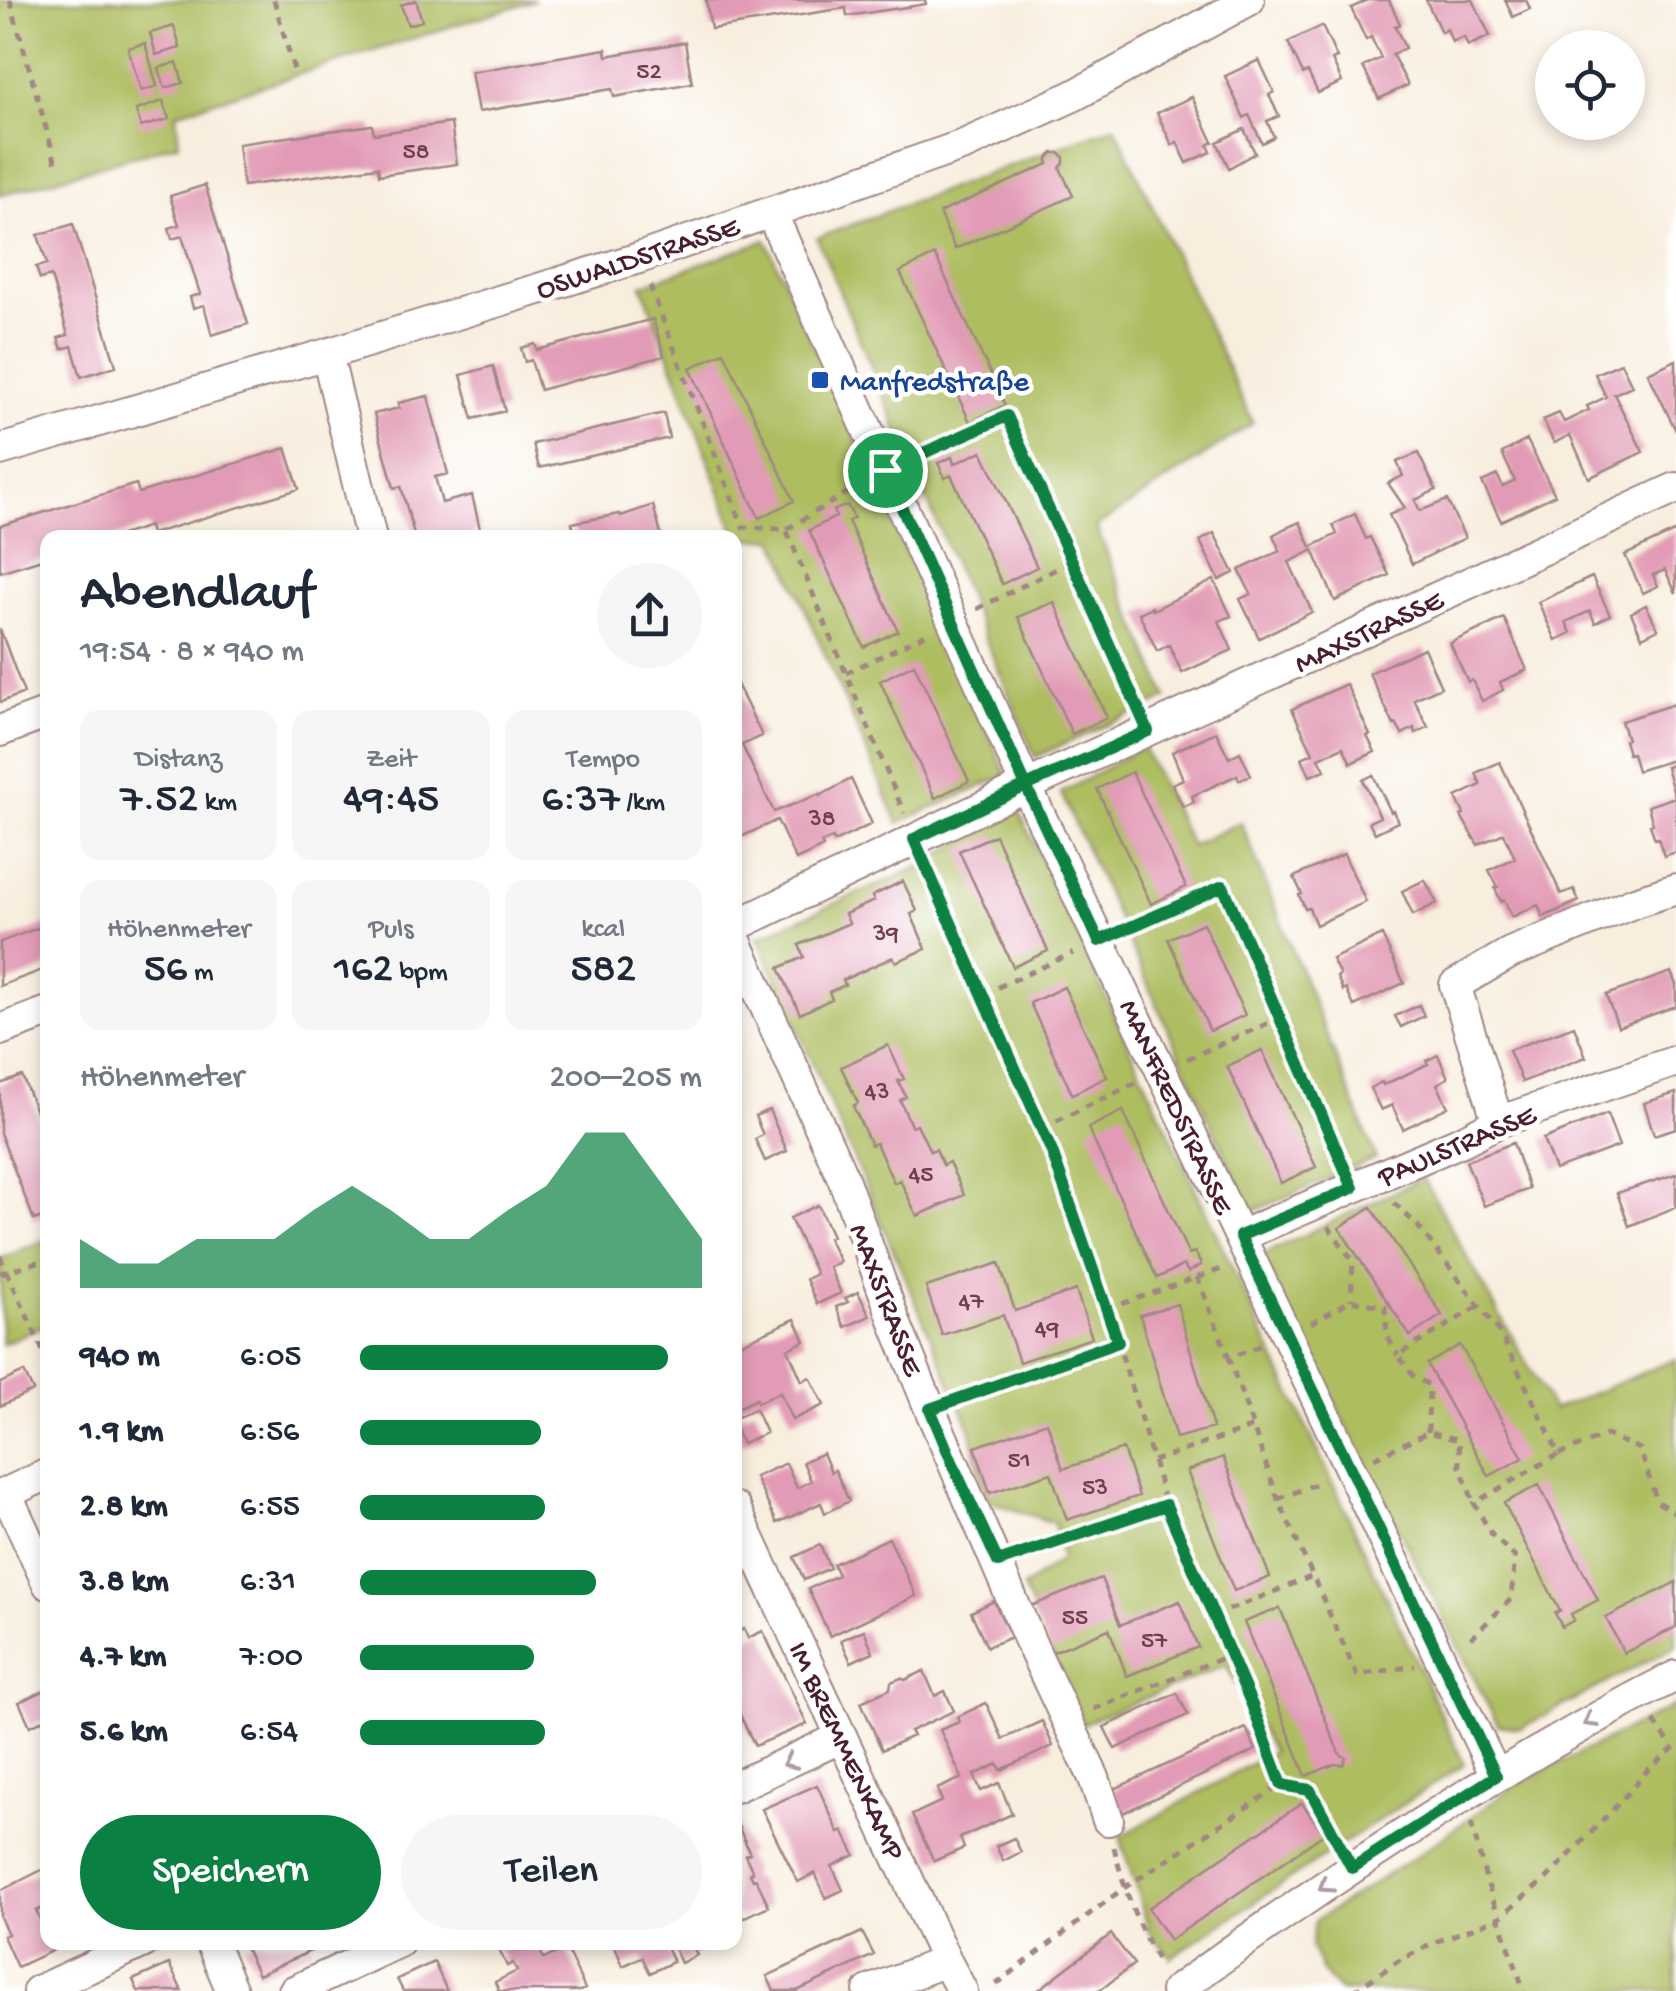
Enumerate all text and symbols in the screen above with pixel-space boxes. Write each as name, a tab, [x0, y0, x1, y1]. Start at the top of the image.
map controls	[1535, 30, 1645, 140]
button: locate	[1535, 30, 1645, 140]
house number: 52	[636, 59, 662, 88]
house number: 58	[403, 139, 429, 168]
street label: OSWALDSTRASSE	[533, 211, 745, 310]
place label: Manfredstraße	[840, 367, 1029, 402]
marker: Manfredstraße	[809, 369, 831, 391]
pin	[843, 428, 928, 513]
icon: arrive	[858, 443, 913, 498]
button: share	[597, 563, 702, 668]
text: Abendlauf	[80, 564, 314, 628]
street label: MAXSTRASSE	[1290, 584, 1451, 684]
text: 19:54 · 8 × 940 m	[80, 634, 304, 672]
text: Distanz	[135, 744, 222, 777]
text: Zeit	[366, 744, 416, 777]
text: Tempo	[567, 744, 640, 777]
text: 7.52	[120, 777, 198, 826]
text: 49:45	[343, 777, 439, 826]
text: 6:37	[541, 777, 620, 826]
text: km	[198, 787, 237, 820]
text: /km	[620, 787, 665, 820]
house number: 38	[808, 806, 835, 835]
text: Höhenmeter	[107, 914, 250, 947]
text: Puls	[368, 914, 414, 947]
text: kcal	[581, 914, 625, 947]
house number: 39	[872, 921, 899, 950]
text: 56	[144, 947, 187, 996]
text: 162	[334, 947, 393, 996]
text: 582	[570, 947, 636, 996]
text: m	[187, 957, 214, 990]
text: bpm	[393, 957, 448, 990]
street label: MANFREDSTRASSE	[1109, 995, 1240, 1222]
text: Höhenmeter	[80, 1060, 244, 1098]
text: 200–205 m	[549, 1060, 702, 1098]
house number: 43	[865, 1079, 889, 1108]
street label: PAULSTRASSE	[1373, 1099, 1543, 1197]
house number: 45	[909, 1162, 933, 1191]
street label: MAXSTRASSE	[839, 1220, 929, 1383]
house number: 47	[959, 1289, 984, 1318]
house number: 49	[1035, 1316, 1059, 1345]
text: 940 m	[80, 1339, 160, 1377]
text: 6:05	[240, 1339, 301, 1377]
text: 1.9 km	[80, 1414, 164, 1452]
text: 6:56	[240, 1414, 299, 1452]
house number: 51	[1007, 1448, 1031, 1477]
house number: 53	[1082, 1475, 1108, 1504]
text: 2.8 km	[80, 1489, 168, 1527]
text: 6:55	[240, 1489, 300, 1527]
text: 3.8 km	[80, 1564, 169, 1602]
text: 6:31	[240, 1564, 296, 1602]
house number: 55	[1062, 1605, 1088, 1634]
house number: 57	[1141, 1628, 1168, 1657]
street label: IM BREMMENKAMP	[778, 1637, 910, 1867]
text: 4.7 km	[80, 1639, 166, 1677]
text: 7:00	[240, 1639, 303, 1677]
one-way arrow	[1583, 1709, 1601, 1729]
text: 5.6 km	[80, 1714, 168, 1752]
text: 6:54	[240, 1714, 298, 1752]
one-way arrow	[781, 1749, 799, 1769]
button: Speichern	[80, 1815, 381, 1930]
button: Teilen	[401, 1815, 702, 1930]
one-way arrow	[1318, 1873, 1336, 1892]

